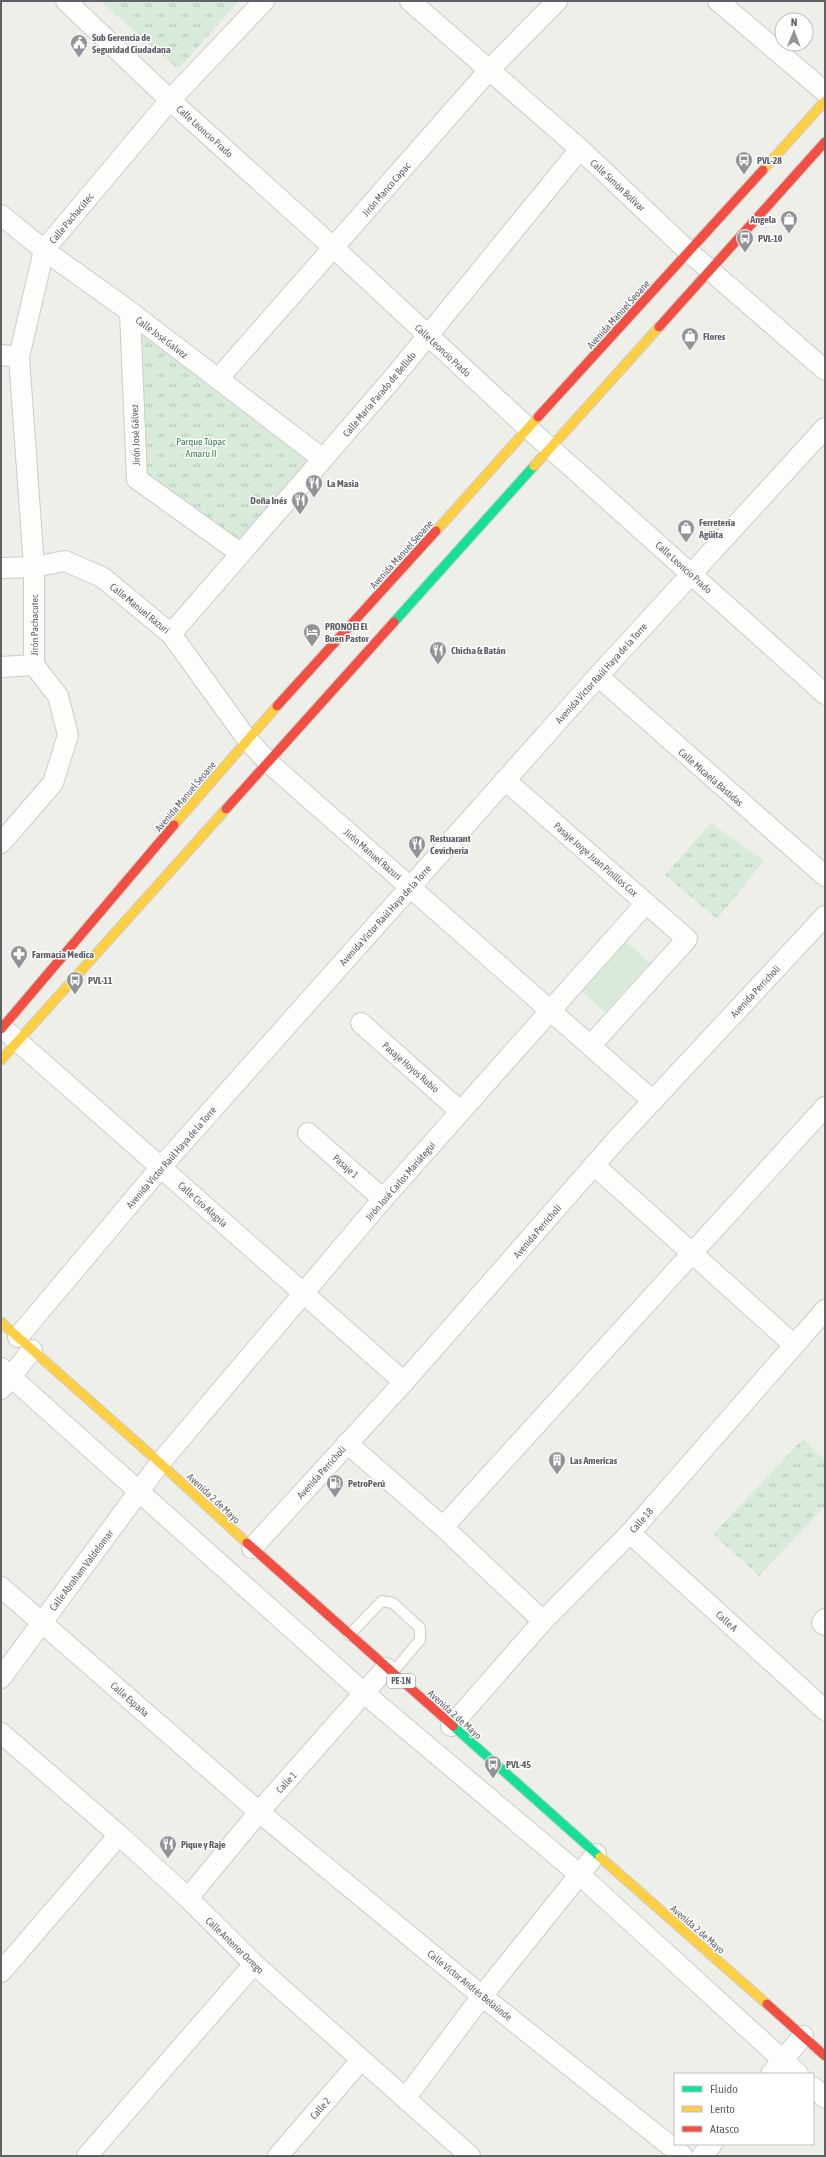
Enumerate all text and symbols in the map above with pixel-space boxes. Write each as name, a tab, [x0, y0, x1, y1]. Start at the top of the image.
north arrow	[774, 12, 814, 52]
text: N	[791, 16, 798, 28]
place label: Sub Gerencia de Seguridad Ciudadana	[92, 32, 171, 55]
public building icon: Sub Gerencia de Seguridad Ciudadana	[69, 33, 89, 58]
street label: Calle Leoncio Prado	[174, 103, 235, 160]
bus stop icon: PVL-28	[734, 150, 754, 175]
place label: PVL-28	[757, 155, 782, 166]
street label: Calle Simón Bolívar	[588, 157, 648, 214]
street label: Jirón Manco Capac	[360, 160, 413, 218]
street label: Calle Pachacútec	[47, 191, 96, 246]
shop icon: Angela	[779, 209, 799, 234]
place label: Angela	[749, 214, 776, 225]
bus stop icon: PVL-10	[735, 228, 755, 253]
place label: PVL-10	[758, 233, 783, 244]
street label: Avenida Manuel Seoane	[585, 277, 652, 351]
street label: Calle José Galvez	[134, 314, 190, 361]
street label: Calle Leoncio Prado	[413, 322, 473, 379]
shop icon: Flores	[680, 326, 700, 351]
place label: Flores	[703, 331, 726, 342]
street label: Calle María Parado de Bellido	[341, 349, 418, 439]
street label: Jirón José Gálvez	[129, 404, 142, 466]
park label: Parque Túpac Amaru II	[176, 436, 226, 459]
restaurant icon: La Masia	[304, 473, 324, 498]
place label: La Masia	[327, 478, 359, 489]
restaurant icon: Doña Inés	[290, 490, 310, 515]
place label: Doña Inés	[250, 495, 287, 506]
street label: Avenida Manuel Seoane	[368, 517, 435, 591]
place label: Ferretería Agüita	[698, 517, 735, 540]
shop icon: Ferretería Agüita	[676, 518, 696, 543]
street label: Calle Leoncio Prado	[653, 539, 714, 596]
street label: Calle Manuel Razuri	[108, 581, 172, 636]
street label: Jirón Pachacutec	[29, 594, 40, 656]
place label: PRONOEI El Buen Pastor	[325, 621, 370, 644]
street label: Avenida Víctor Raúl Haya de la Torre	[553, 621, 650, 726]
hotel icon: PRONOEI El Buen Pastor	[302, 622, 322, 647]
restaurant icon: Chicha & Batán	[428, 640, 448, 665]
place label: Chicha & Batán	[451, 645, 506, 656]
street label: Calle Micaela Bastidas	[676, 746, 746, 809]
street label: Avenida Manuel Seoane	[153, 759, 218, 834]
street label: Pasaje Jorge Juan Pinillos Cox	[552, 820, 640, 899]
street label: Jirón Manuel Razuri	[342, 827, 404, 882]
place label: Restuarant Cevicheria	[430, 833, 471, 856]
restaurant icon: Restuarant Cevicheria	[407, 834, 427, 859]
street label: Avenida Víctor Raúl Haya de la Torre	[337, 863, 434, 968]
pharmacy icon: Farmacia Medica	[9, 944, 29, 969]
place label: Farmacia Medica	[32, 949, 94, 960]
street label: Avenida Perricholi	[728, 963, 782, 1020]
bus stop icon: PVL-11	[65, 970, 85, 995]
place label: PVL-11	[88, 975, 113, 986]
street label: Pasaje Hoyos Rubio	[380, 1040, 441, 1095]
street label: Avenida Víctor Raúl Haya de la Torre	[124, 1104, 219, 1210]
street label: Jirón José Carlos Mariátegui	[363, 1140, 438, 1223]
street label: Pasaje 1	[331, 1152, 361, 1181]
street label: Calle Ciro Alegría	[176, 1179, 230, 1230]
street label: Avenida Perricholi	[511, 1202, 564, 1260]
street label: Avenida Perricholi	[295, 1444, 348, 1501]
building icon: Las Americas	[547, 1450, 567, 1475]
place label: Las Americas	[570, 1455, 618, 1466]
street label: Avenida 2 de Mayo	[185, 1471, 243, 1526]
fuel station icon: PetroPerú	[325, 1473, 345, 1498]
place label: PetroPerú	[348, 1478, 385, 1489]
street label: Calle 18	[627, 1505, 655, 1535]
street label: Calle Abraham Valdelomar	[47, 1527, 116, 1613]
street label: Calle A	[714, 1609, 740, 1634]
road number: PE-1N	[387, 1674, 415, 1688]
street label: Calle España	[108, 1680, 151, 1719]
street label: Avenida 2 de Mayo	[426, 1687, 484, 1741]
bus stop icon: PVL-45	[483, 1754, 503, 1779]
place label: PVL-45	[506, 1759, 531, 1770]
street label: Calle 1	[274, 1769, 299, 1795]
restaurant icon: Pique y Raje	[158, 1834, 178, 1859]
place label: Pique y Raje	[181, 1839, 226, 1850]
street label: Avenida 2 de Mayo	[668, 1903, 727, 1956]
street label: Calle Antenor Orrego	[203, 1915, 266, 1976]
street label: Calle Víctor Andrés Belaúnde	[425, 1948, 514, 2023]
legend	[674, 2073, 814, 2145]
text: Fluido	[710, 2082, 738, 2096]
street label: Calle 2	[308, 2095, 333, 2121]
text: Lento	[710, 2102, 735, 2116]
text: Atasco	[710, 2122, 740, 2136]

